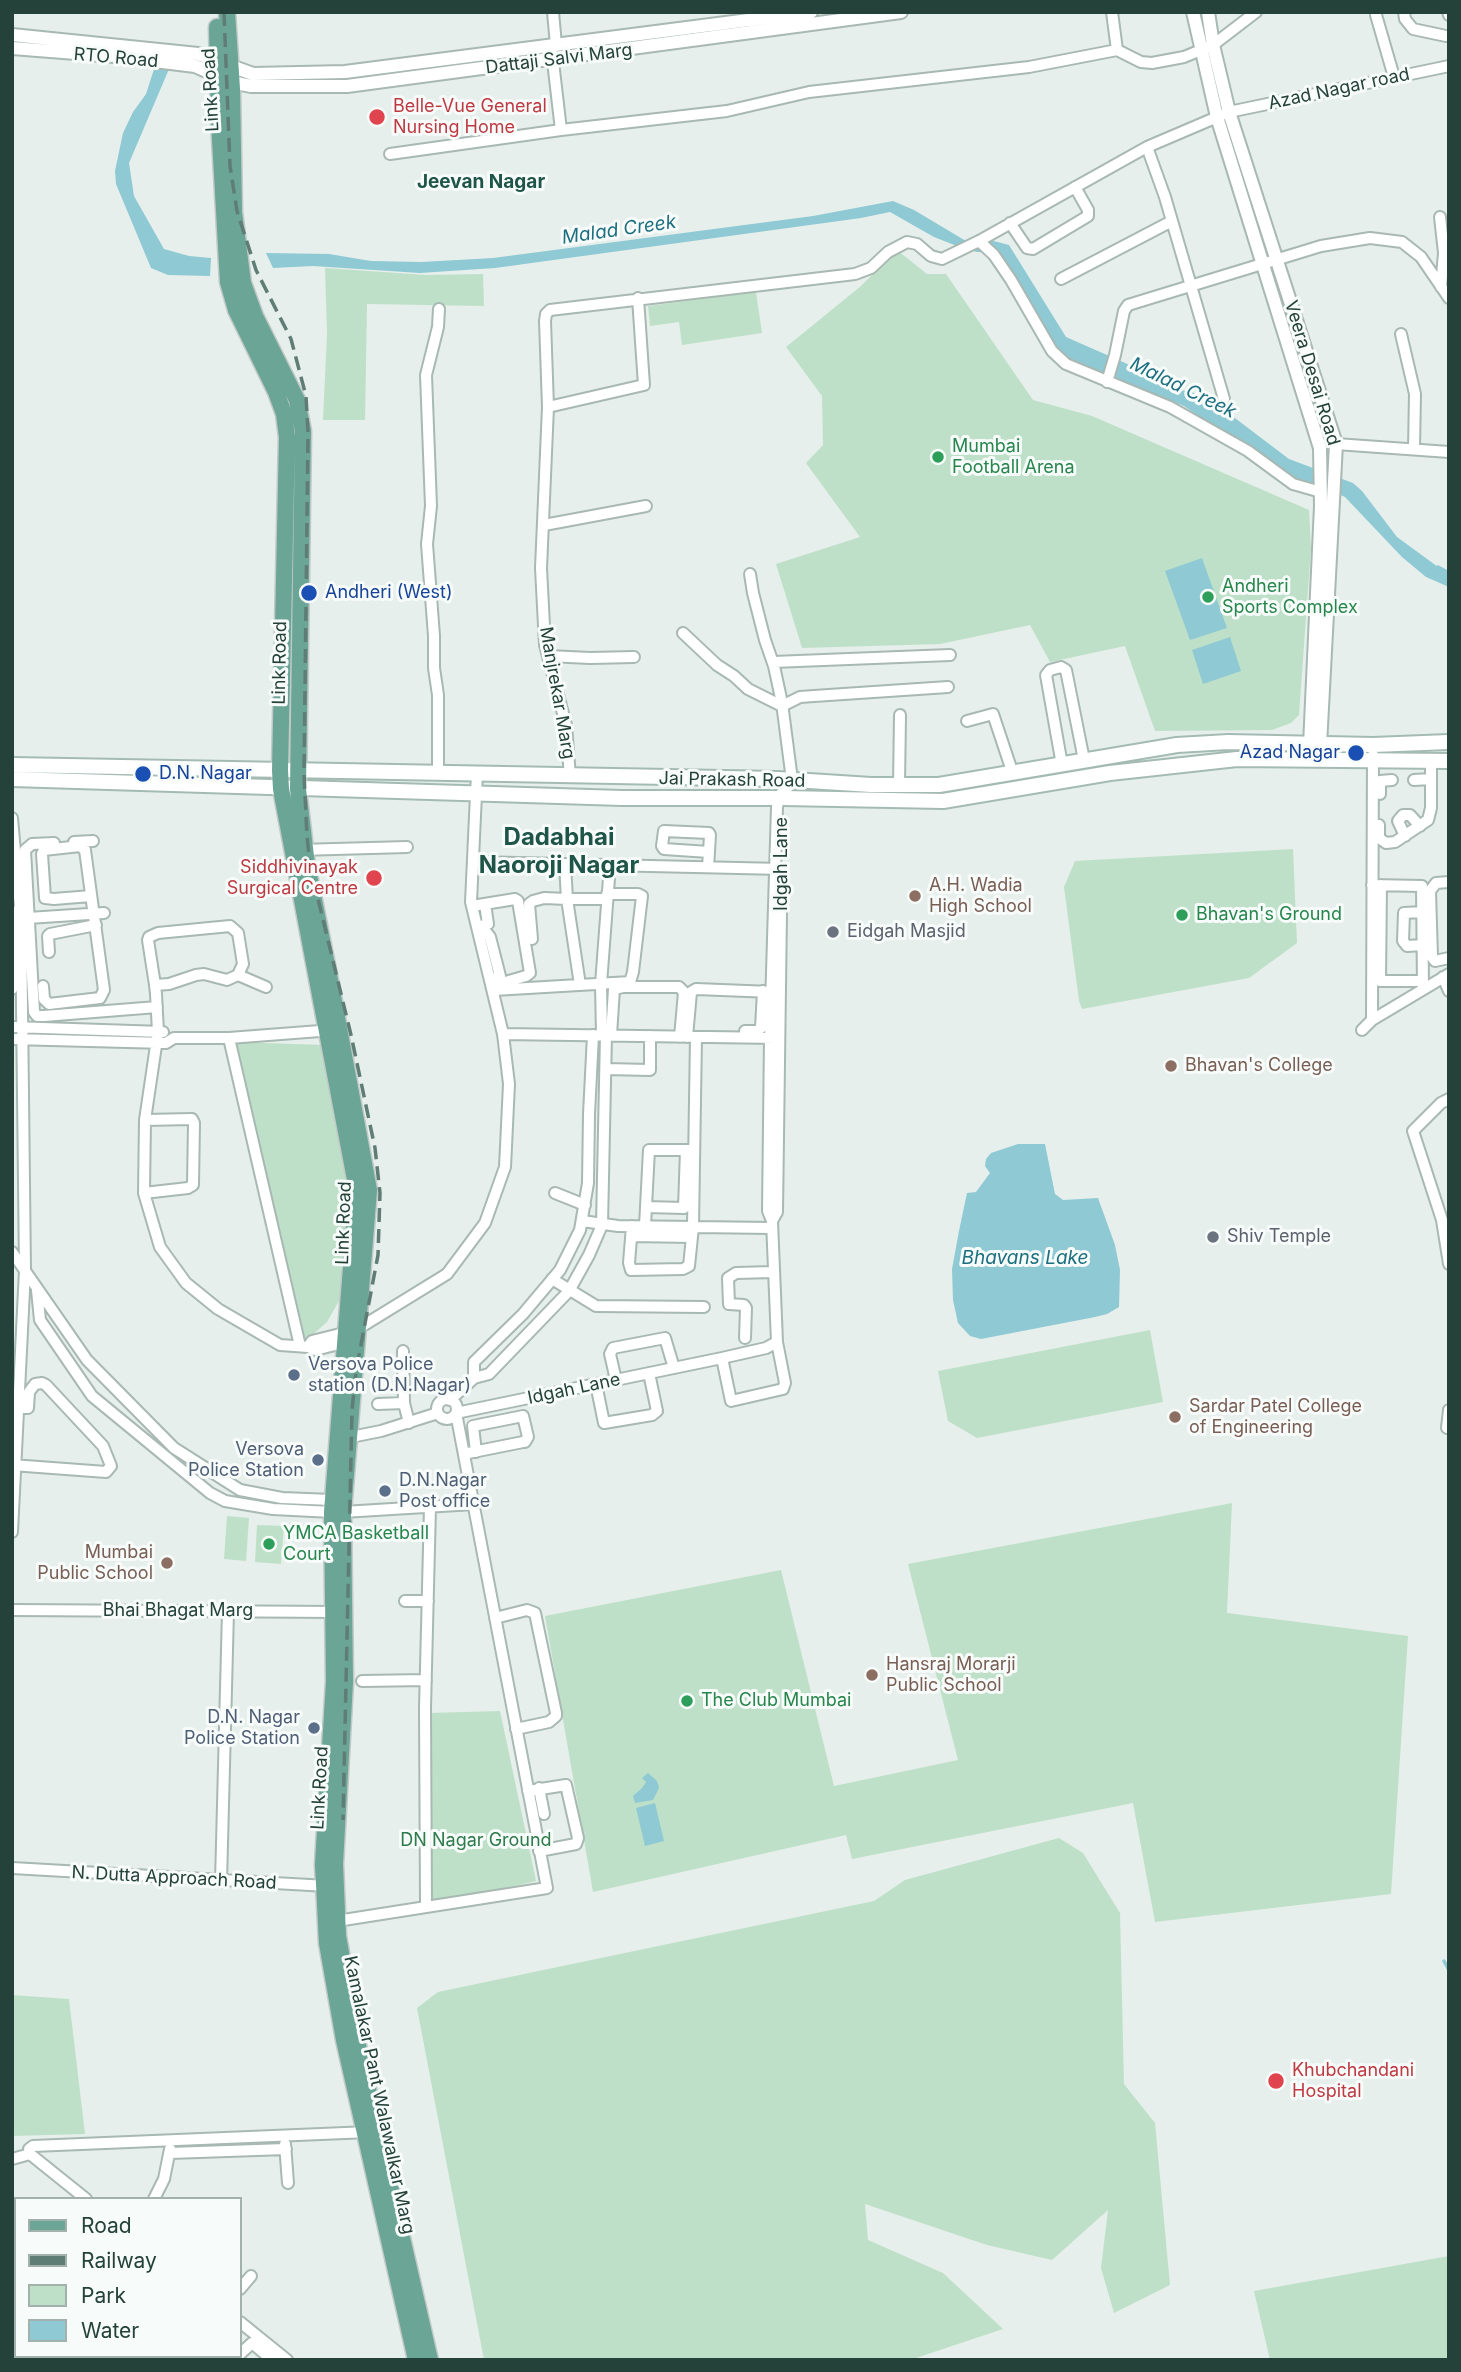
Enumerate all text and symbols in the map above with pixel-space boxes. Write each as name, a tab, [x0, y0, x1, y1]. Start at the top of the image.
street label: Dattaji Salvi Marg	[484, 39, 634, 79]
street label: RTO Road	[73, 44, 159, 72]
street label: Link Road	[198, 48, 224, 132]
street label: Azad Nagar road	[1266, 63, 1412, 115]
place label: Belle-Vue General Nursing Home	[393, 96, 547, 138]
marker: Belle-Vue General Nursing Home	[367, 107, 387, 127]
district label: Jeevan Nagar	[417, 171, 545, 193]
water label: Malad Creek	[560, 211, 678, 249]
street label: Veera Desai Road	[1280, 298, 1344, 448]
water label: Malad Creek	[1126, 353, 1240, 423]
place label: Mumbai Football Arena	[952, 436, 1075, 478]
marker: Mumbai Football Arena	[930, 449, 946, 465]
place label: Andheri Sports Complex	[1222, 576, 1358, 618]
place label: Andheri (West)	[325, 582, 453, 604]
marker: Andheri (West)	[299, 583, 319, 603]
marker: Andheri Sports Complex	[1200, 589, 1216, 605]
street label: Link Road	[268, 621, 292, 705]
street label: Manjrekar Marg	[535, 625, 579, 761]
place label: Azad Nagar	[1240, 742, 1340, 764]
marker: Azad Nagar	[1346, 743, 1366, 763]
place label: D.N. Nagar	[159, 763, 252, 785]
marker: D.N. Nagar	[133, 764, 153, 784]
street label: Jai Prakash Road	[658, 768, 806, 792]
street label: Idgah Lane	[771, 817, 793, 911]
district label: Dadabhai Naoroji Nagar	[479, 824, 639, 880]
place label: Siddhivinayak Surgical Centre	[227, 857, 358, 900]
marker: Siddhivinayak Surgical Centre	[364, 868, 384, 888]
place label: A.H. Wadia High School	[929, 875, 1032, 917]
marker: A.H. Wadia High School	[907, 888, 923, 904]
place label: Bhavan's Ground	[1196, 904, 1342, 926]
marker: Bhavan's Ground	[1174, 907, 1190, 923]
place label: Eidgah Masjid	[847, 921, 966, 943]
marker: Eidgah Masjid	[825, 924, 841, 940]
place label: Bhavan's College	[1185, 1055, 1333, 1077]
marker: Bhavan's College	[1163, 1058, 1179, 1074]
street label: Link Road	[332, 1181, 356, 1265]
place label: Shiv Temple	[1227, 1226, 1331, 1248]
marker: Shiv Temple	[1205, 1229, 1221, 1245]
water label: Bhavans Lake	[962, 1247, 1088, 1269]
place label: Versova Police station (D.N.Nagar)	[308, 1354, 471, 1396]
marker: Versova Police station (D.N.Nagar)	[286, 1367, 302, 1383]
street label: Idgah Lane	[526, 1369, 622, 1409]
place label: Sardar Patel College of Engineering	[1189, 1396, 1362, 1438]
marker: Sardar Patel College of Engineering	[1167, 1409, 1183, 1425]
place label: Versova Police Station	[188, 1439, 304, 1482]
marker: Versova Police Station	[310, 1452, 326, 1468]
place label: D.N.Nagar Post office	[399, 1470, 490, 1512]
marker: D.N.Nagar Post office	[377, 1483, 393, 1499]
place label: YMCA Basketball Court	[283, 1523, 429, 1566]
marker: YMCA Basketball Court	[261, 1536, 277, 1552]
place label: Mumbai Public School	[37, 1542, 153, 1584]
marker: Mumbai Public School	[159, 1555, 175, 1571]
street label: Bhai Bhagat Marg	[103, 1600, 253, 1622]
place label: Hansraj Morarji Public School	[886, 1654, 1016, 1696]
marker: Hansraj Morarji Public School	[864, 1667, 880, 1683]
place label: The Club Mumbai	[701, 1690, 851, 1712]
marker: The Club Mumbai	[679, 1693, 695, 1709]
place label: D.N. Nagar Police Station	[184, 1707, 300, 1750]
marker: D.N. Nagar Police Station	[306, 1720, 322, 1736]
street label: Link Road	[307, 1746, 333, 1830]
park label: DN Nagar Ground	[400, 1830, 552, 1852]
street label: N. Dutta Approach Road	[71, 1862, 277, 1894]
street label: Kamalakar Pant Walawalkar Marg	[339, 1954, 419, 2236]
place label: Khubchandani Hospital	[1292, 2060, 1414, 2102]
marker: Khubchandani Hospital	[1266, 2071, 1286, 2091]
legend	[14, 2197, 242, 2358]
text: Road	[81, 2213, 132, 2238]
text: Railway	[81, 2248, 157, 2273]
text: Park	[81, 2283, 126, 2308]
text: Water	[81, 2318, 139, 2343]

